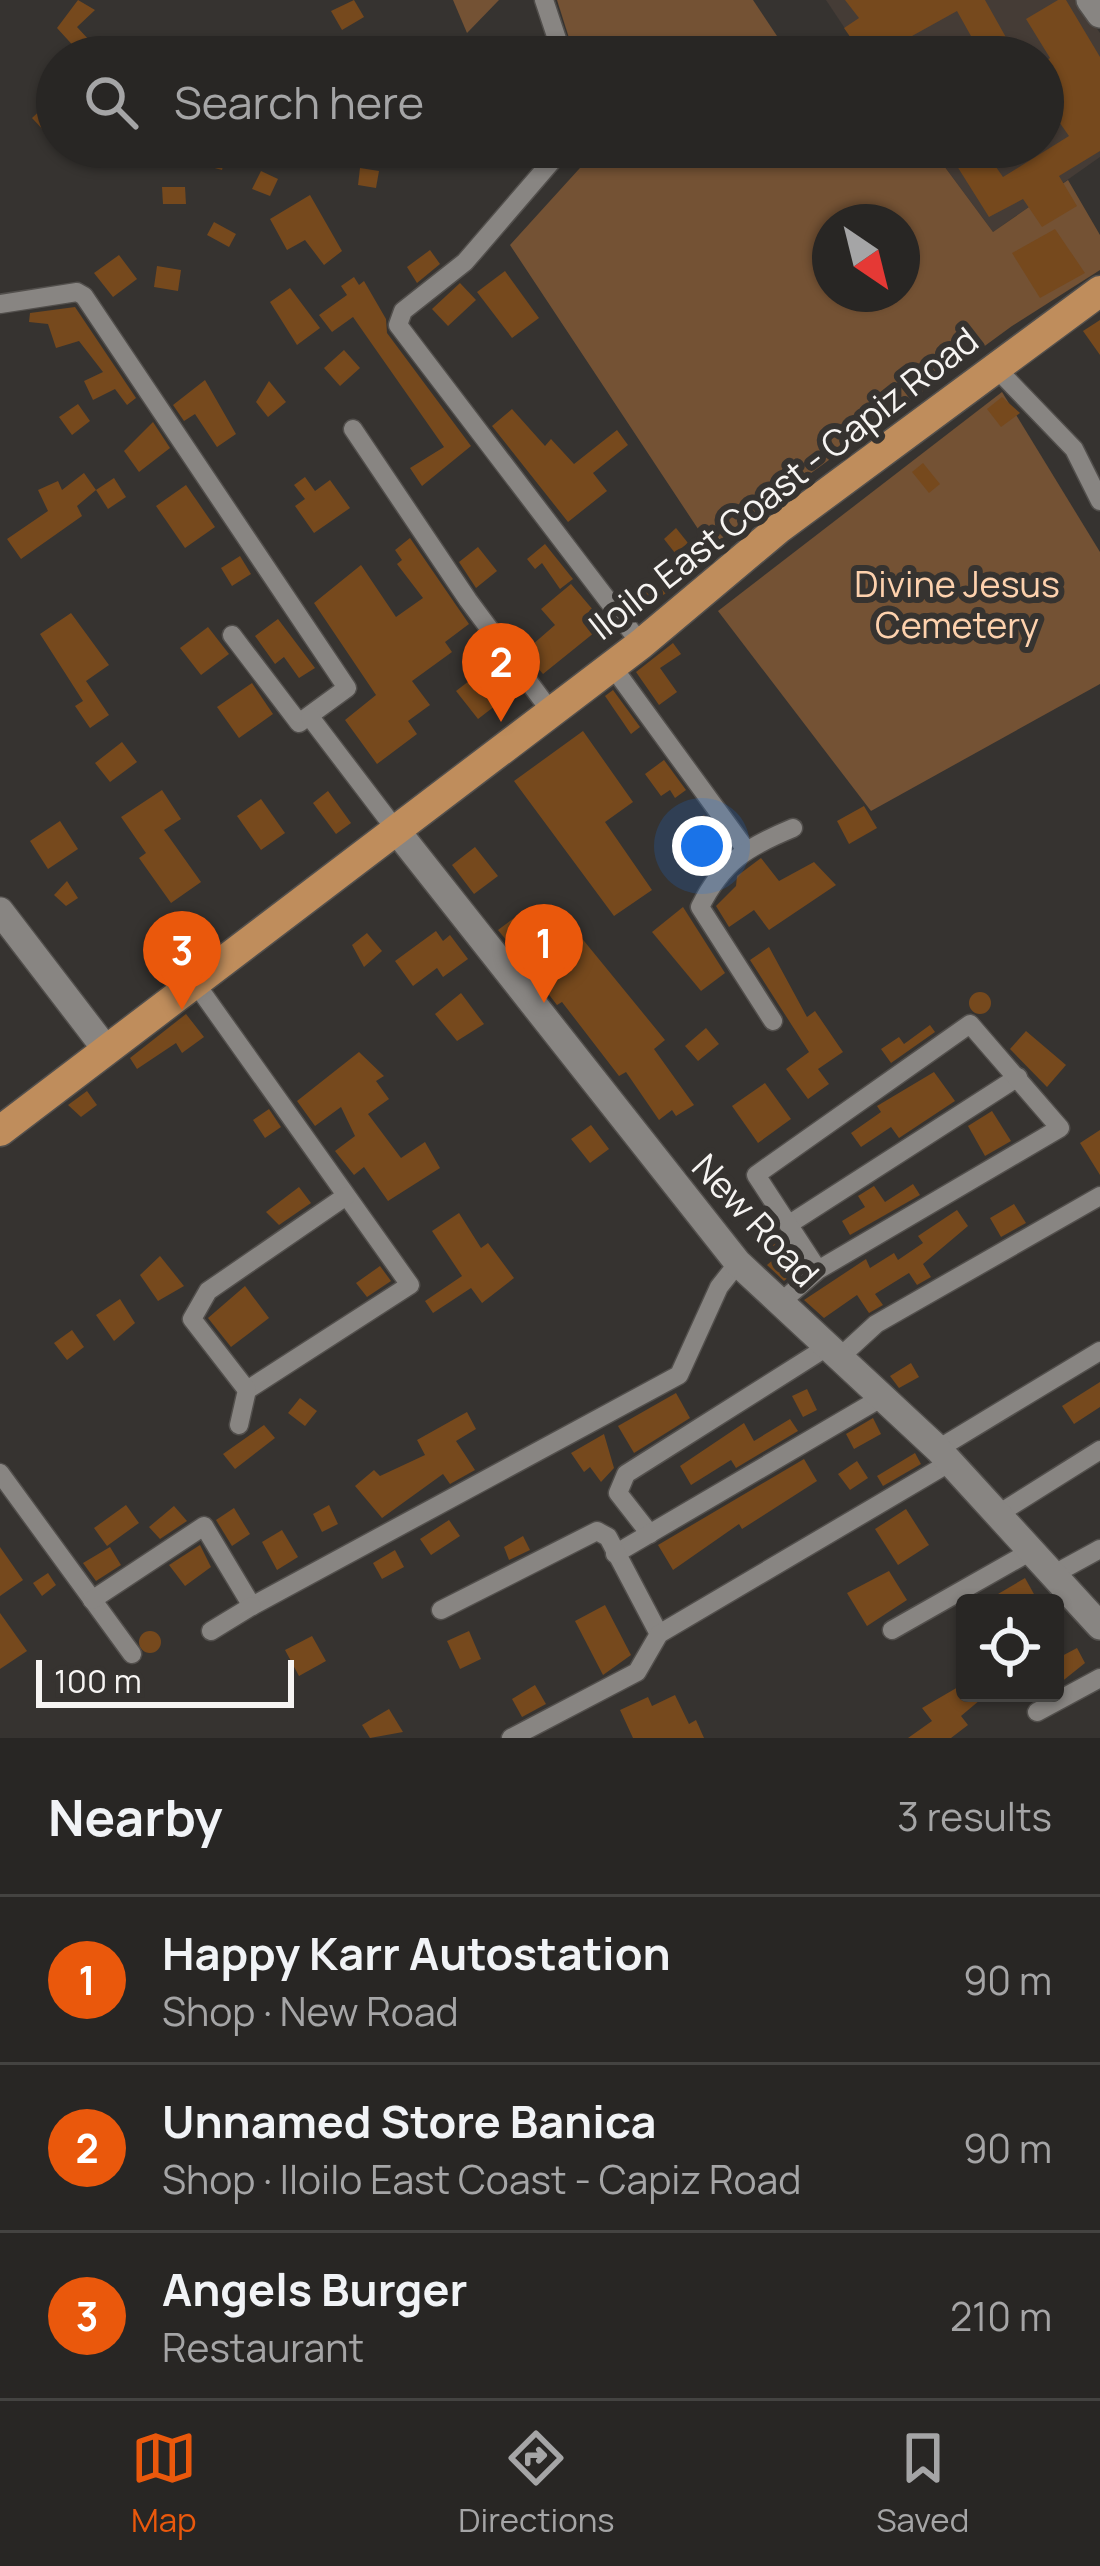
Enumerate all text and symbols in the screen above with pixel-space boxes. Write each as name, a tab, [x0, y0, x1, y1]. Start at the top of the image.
search box	[36, 36, 1064, 168]
icon: search	[78, 69, 144, 135]
text: Search here	[174, 71, 424, 133]
north arrow	[812, 204, 920, 312]
street label: Iloilo East Coast - Capiz Road	[578, 316, 988, 650]
park label: Divine Jesus Cemetery	[854, 559, 1060, 649]
pin: 2	[462, 623, 540, 722]
your location	[672, 816, 732, 876]
pin: 1	[505, 904, 583, 1003]
pin: 3	[143, 911, 221, 1010]
street label: New Road	[682, 1143, 830, 1297]
map controls	[956, 1594, 1064, 1702]
button: locate	[956, 1594, 1064, 1702]
scale bar	[36, 1654, 294, 1707]
text: 100 m	[54, 1658, 142, 1703]
text: Nearby	[48, 1782, 223, 1851]
text: 3 results	[897, 1789, 1052, 1843]
text: Happy Karr Autostation	[162, 1922, 671, 1984]
text: 1	[78, 1953, 96, 2007]
text: 90 m	[963, 1953, 1052, 2007]
text: Shop · New Road	[162, 1984, 459, 2038]
text: Unnamed Store Banica	[162, 2090, 656, 2152]
text: 2	[75, 2121, 99, 2175]
text: 90 m	[963, 2121, 1052, 2175]
text: Shop · Iloilo East Coast - Capiz Road	[162, 2152, 801, 2206]
text: Angels Burger	[162, 2258, 467, 2320]
text: 3	[76, 2289, 98, 2343]
text: 210 m	[950, 2289, 1052, 2343]
text: Restaurant	[162, 2320, 364, 2374]
tab: Map	[131, 2425, 197, 2542]
tab: Directions	[458, 2425, 615, 2542]
tab: Saved	[876, 2425, 969, 2542]

